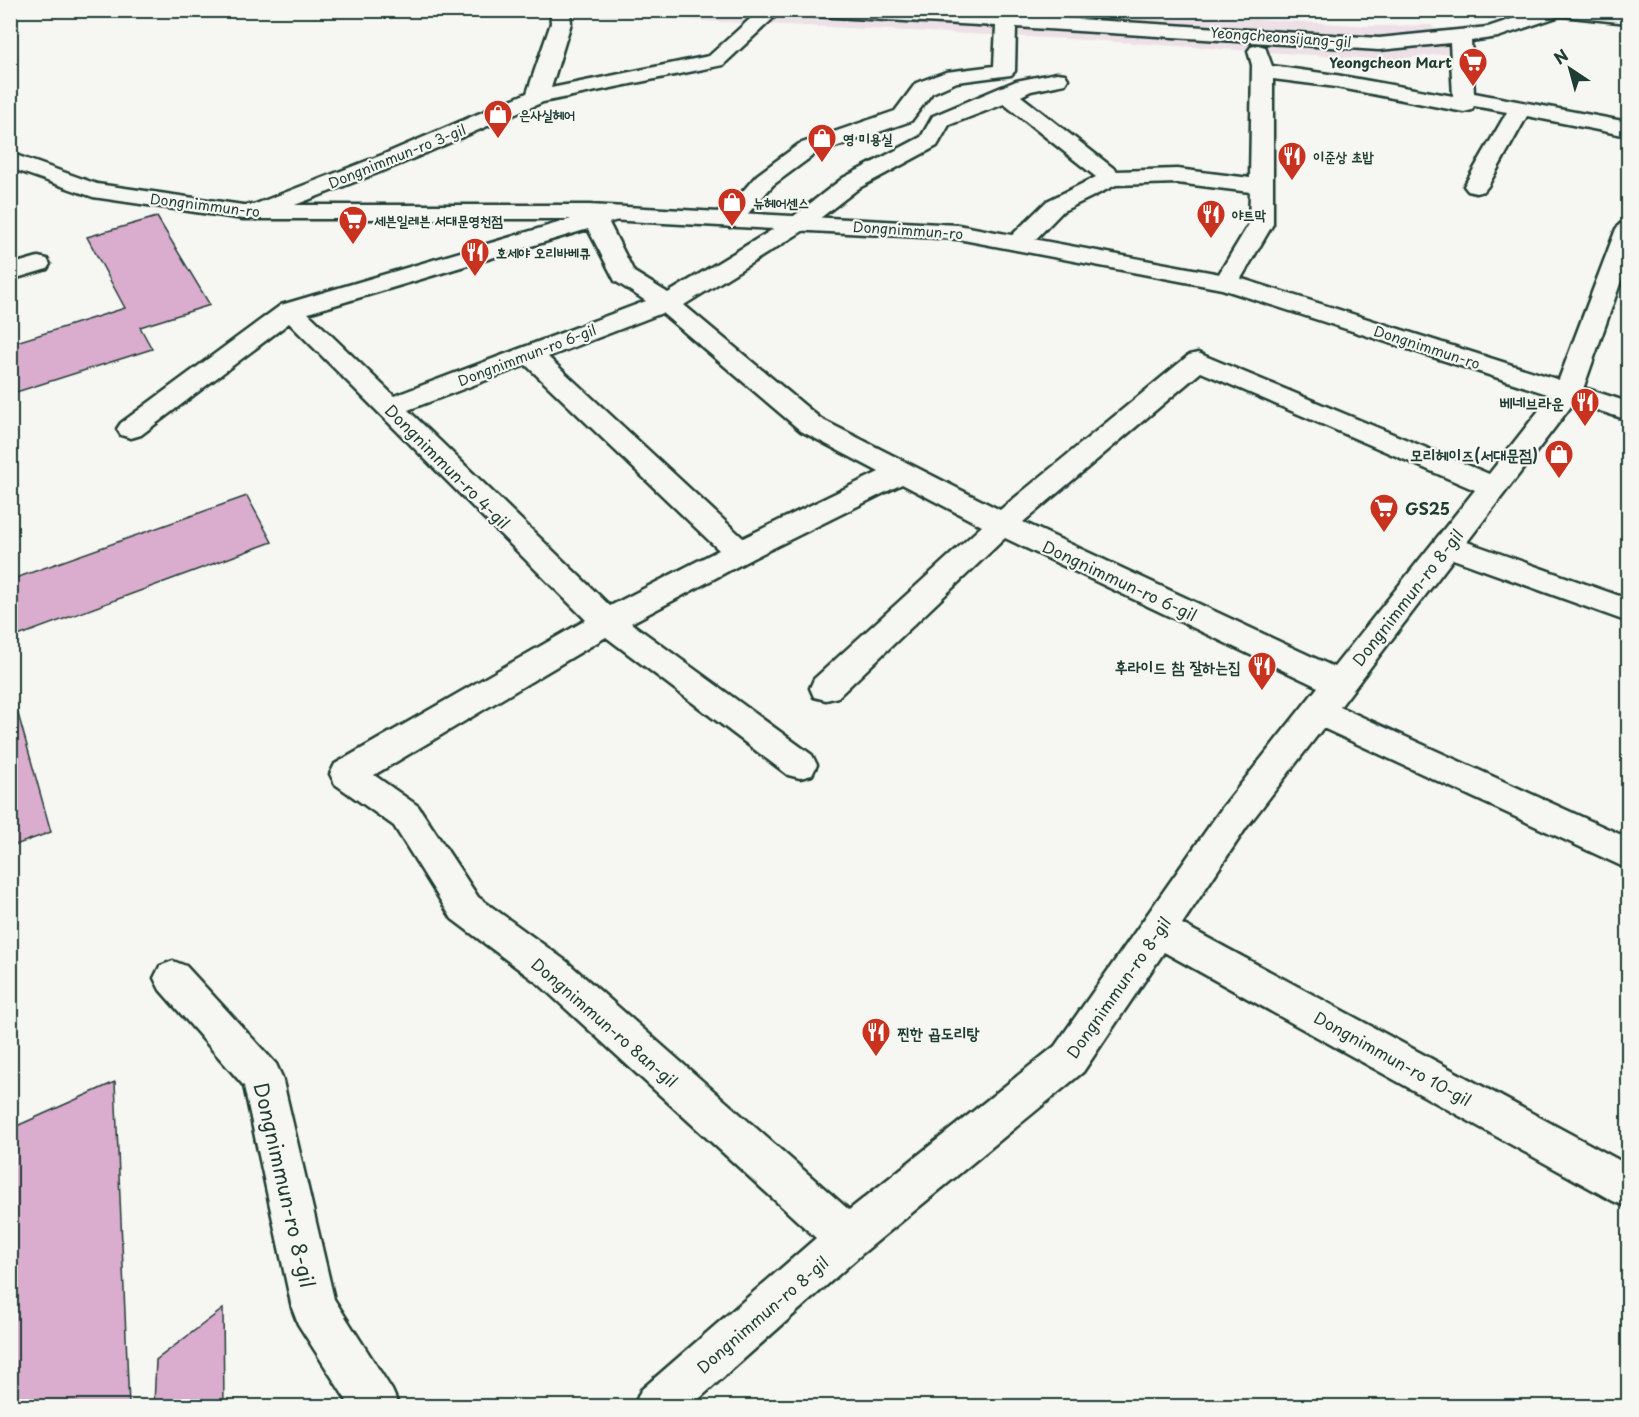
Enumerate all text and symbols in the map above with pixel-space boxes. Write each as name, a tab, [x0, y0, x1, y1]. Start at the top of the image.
street label: Yeongcheonsijang-gil	[1210, 22, 1352, 52]
north arrow	[1540, 39, 1600, 99]
text: N	[1548, 43, 1573, 69]
supermarket icon: Yeongcheon Mart	[1457, 46, 1489, 88]
place label: Yeongcheon Mart	[1329, 52, 1452, 73]
shop icon: 은사실헤어	[482, 98, 514, 140]
place label: 은사실헤어	[519, 104, 575, 125]
street label: Dongnimmun-ro 3-gil	[325, 119, 469, 193]
shop icon: 영 미용실	[806, 122, 838, 164]
place label: 영 미용실	[843, 128, 893, 149]
restaurant icon: 이준상 초밥	[1276, 140, 1308, 182]
place label: 이준상 초밥	[1313, 146, 1375, 167]
shop icon: 뉴헤어센스	[716, 186, 748, 228]
street label: Dongnimmun-ro	[149, 188, 261, 222]
place label: 뉴헤어센스	[753, 192, 809, 213]
restaurant icon: 야트막	[1195, 198, 1227, 240]
supermarket icon: 세븐일레븐 서대문영천점	[337, 204, 369, 246]
place label: 야트막	[1232, 204, 1267, 225]
place label: 세븐일레븐 서대문영천점	[374, 210, 503, 231]
street label: Dongnimmun-ro	[852, 216, 964, 244]
restaurant icon: 호세야 오리바베큐	[459, 236, 491, 278]
place label: 호세야 오리바베큐	[496, 242, 591, 263]
street label: Dongnimmun-ro 6-gil	[455, 319, 599, 391]
street label: Dongnimmun-ro	[1371, 320, 1483, 374]
restaurant icon: 베네브라운	[1569, 386, 1601, 428]
place label: 베네브라운	[1500, 390, 1564, 414]
street label: Dongnimmun-ro 4-gil	[380, 398, 516, 534]
shop icon: 모리헤이즈(서대문점)	[1543, 438, 1575, 480]
place label: 모리헤이즈(서대문점)	[1410, 442, 1538, 466]
supermarket icon: GS25	[1368, 492, 1400, 534]
place label: GS25	[1405, 496, 1450, 520]
street label: Dongnimmun-ro 8-gil	[1346, 523, 1468, 671]
street label: Dongnimmun-ro 6-gil	[1039, 534, 1201, 626]
restaurant icon: 후라이드 참 잘하는집	[1246, 650, 1278, 692]
place label: 후라이드 참 잘하는집	[1115, 654, 1241, 678]
street label: Dongnimmun-ro 8-gil	[1060, 911, 1176, 1063]
street label: Dongnimmun-ro 8an-gil	[527, 952, 683, 1092]
street label: Dongnimmun-ro 10-gil	[1310, 1005, 1476, 1111]
restaurant icon: 찐한 곱도리탕	[860, 1016, 892, 1058]
place label: 찐한 곱도리탕	[897, 1020, 980, 1044]
street label: Dongnimmun-ro 8-gil	[247, 1079, 323, 1291]
street label: Dongnimmun-ro 8-gil	[691, 1250, 833, 1378]

